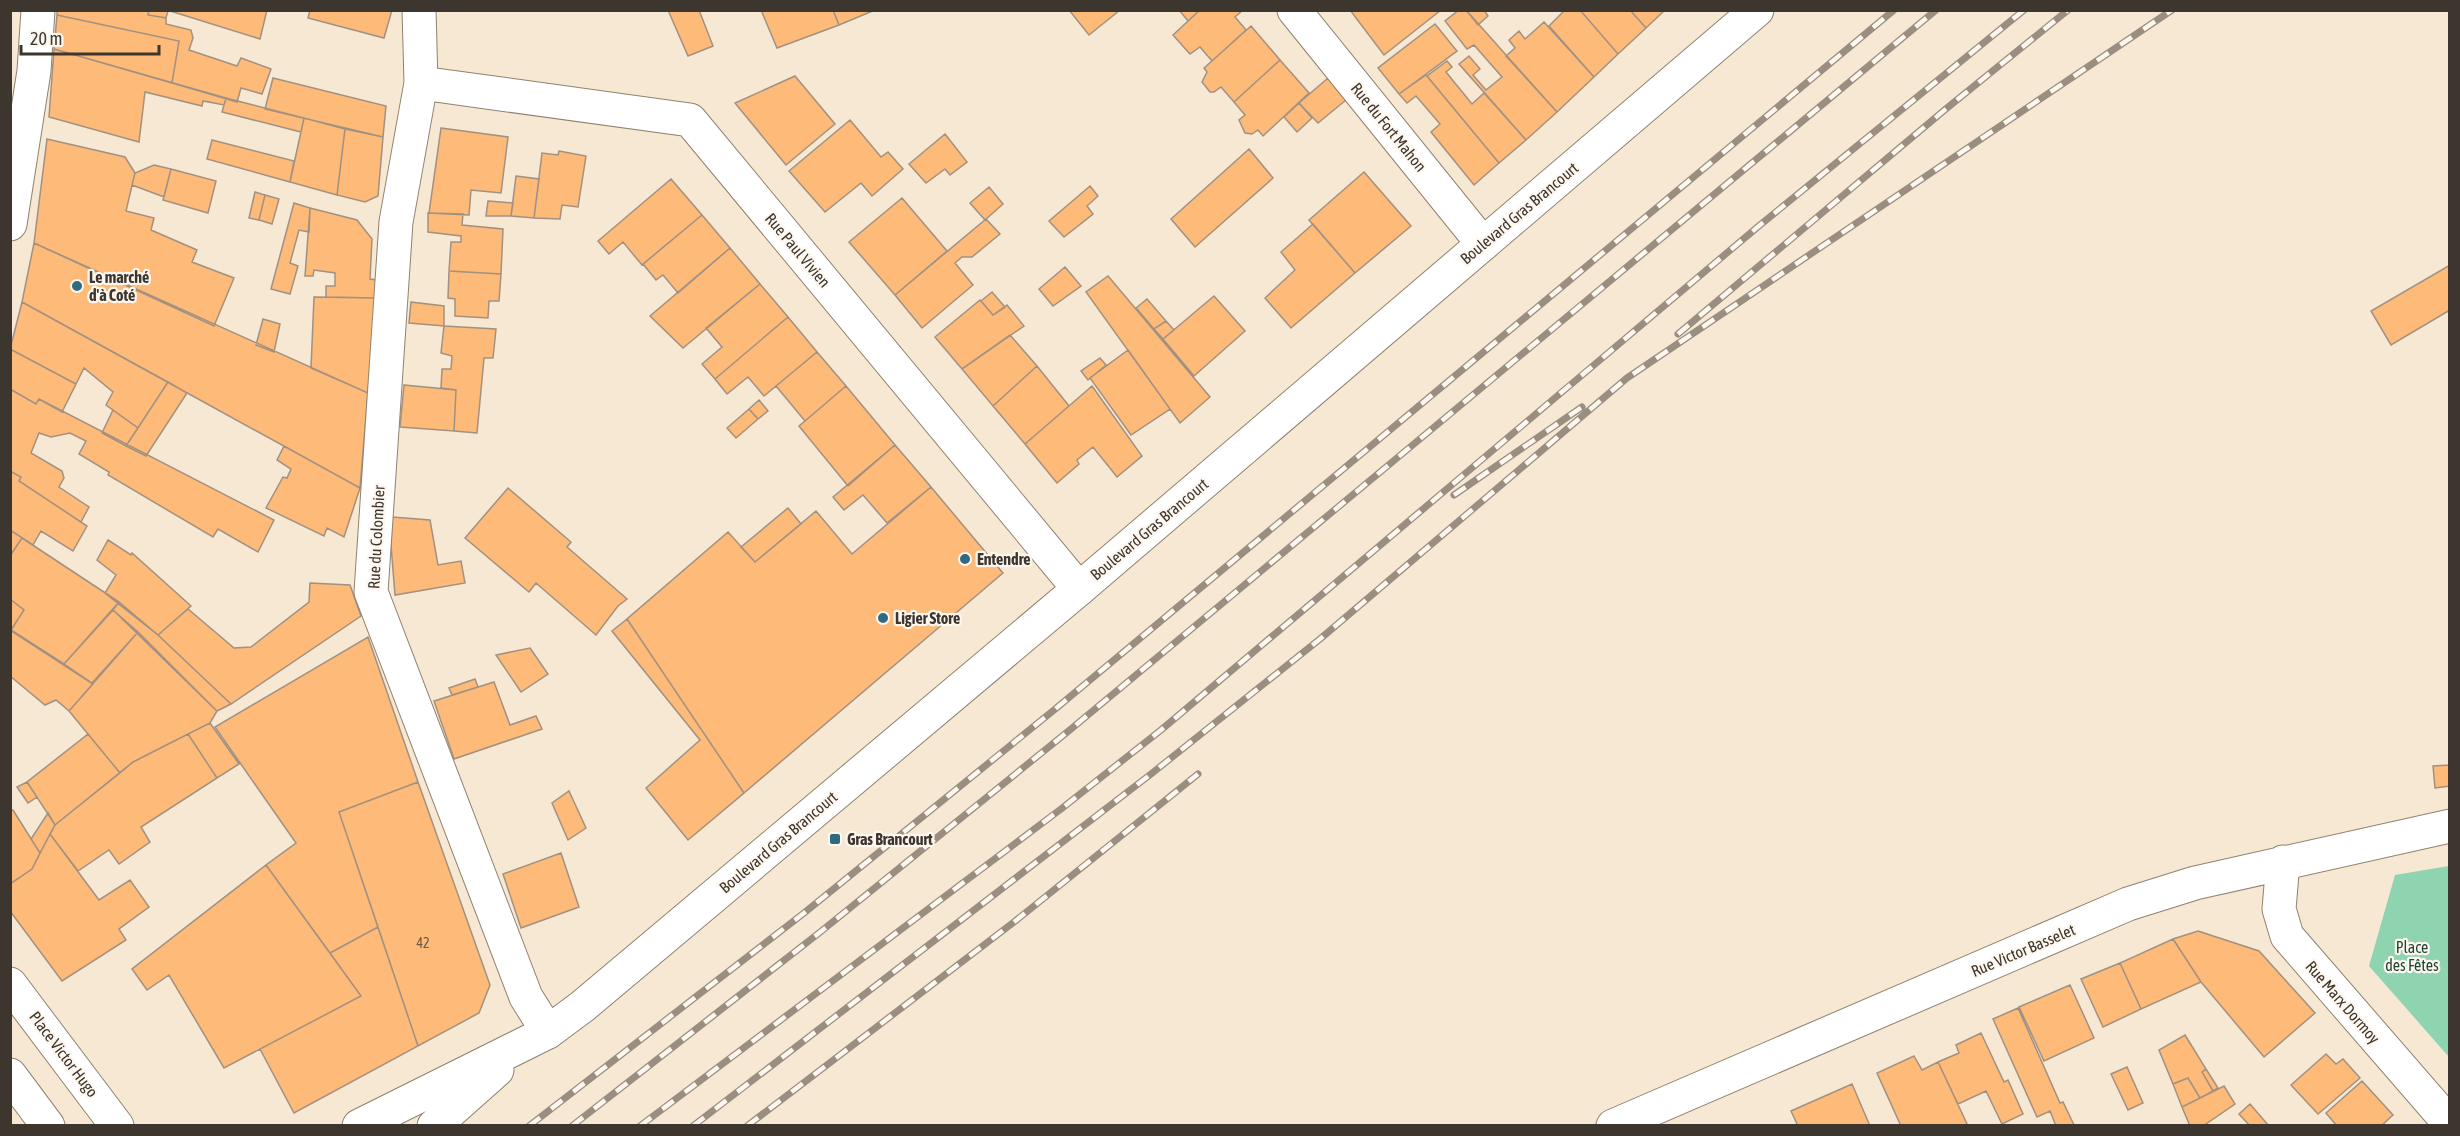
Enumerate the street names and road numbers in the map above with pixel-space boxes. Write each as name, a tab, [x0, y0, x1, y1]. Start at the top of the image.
street label: Rue du Fort Mahon	[1348, 79, 1430, 175]
street label: Boulevard Gras Brancourt	[1456, 158, 1582, 267]
street label: Rue Paul Vivien	[762, 209, 834, 291]
street label: Boulevard Gras Brancourt	[1086, 474, 1212, 583]
street label: Rue du Colombier	[364, 484, 388, 589]
street label: Boulevard Gras Brancourt	[715, 787, 841, 896]
street label: Rue Victor Basselet	[1968, 920, 2078, 980]
street label: Rue Marx Dormoy	[2302, 957, 2384, 1048]
street label: Place Victor Hugo	[25, 1008, 102, 1101]

